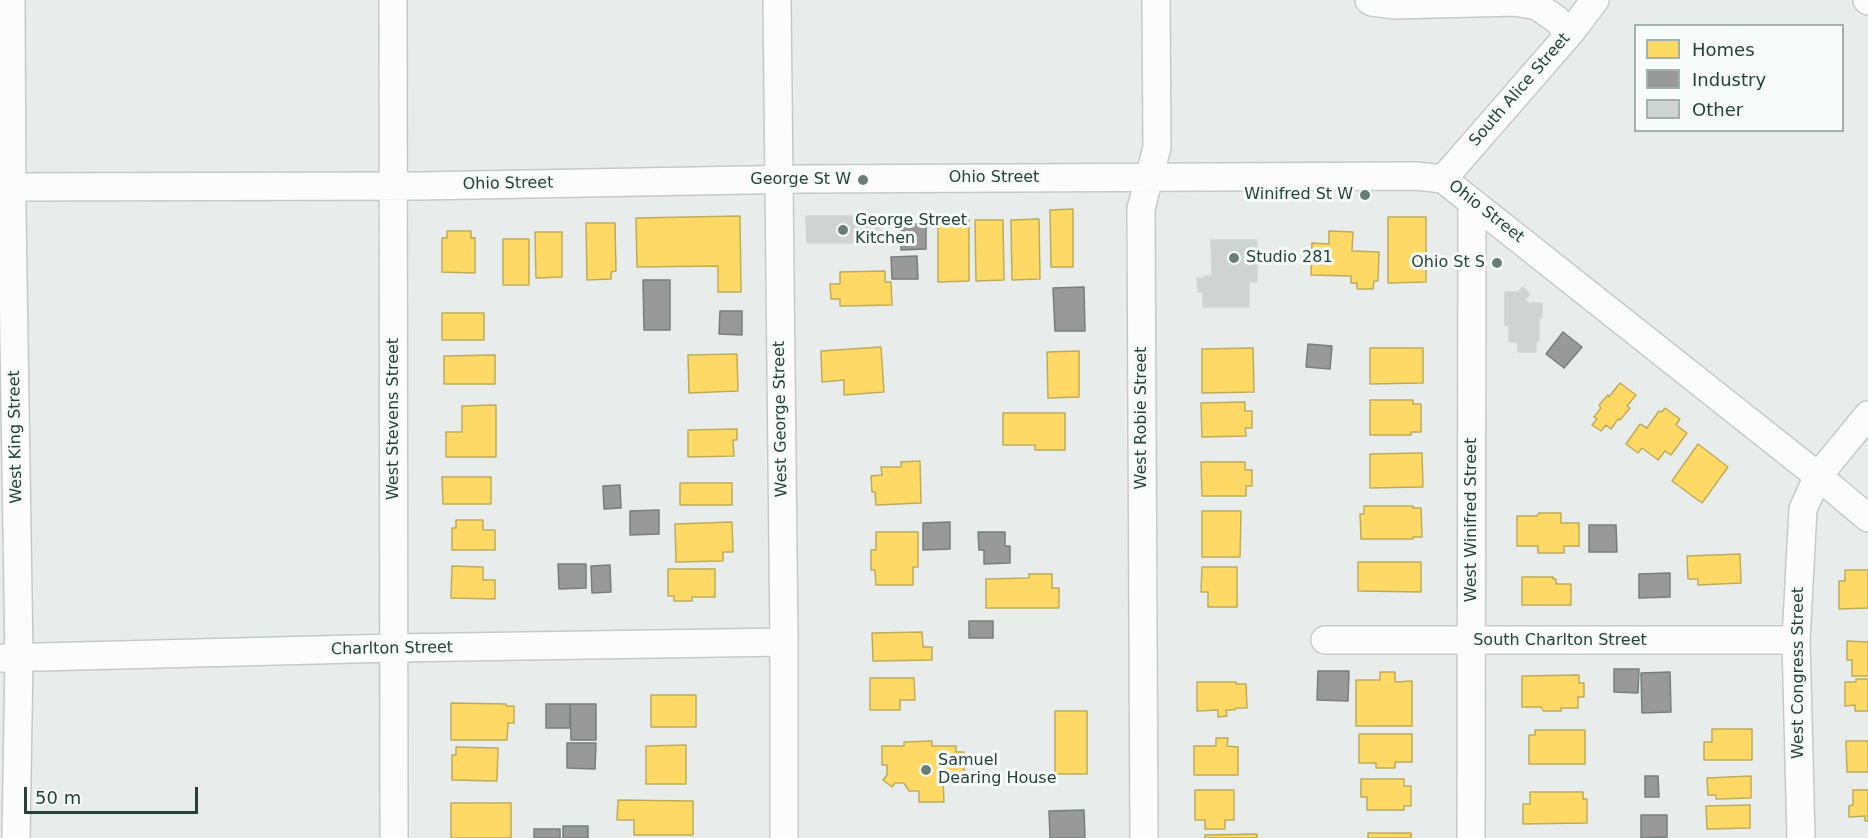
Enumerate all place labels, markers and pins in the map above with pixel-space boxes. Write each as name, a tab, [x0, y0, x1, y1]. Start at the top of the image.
place label: George St W	[750, 170, 851, 190]
marker: George St W	[856, 173, 870, 187]
place label: Winifred St W	[1244, 185, 1353, 205]
marker: Winifred St W	[1358, 188, 1372, 202]
place label: George Street Kitchen	[855, 211, 967, 249]
marker: George Street Kitchen	[836, 223, 850, 237]
place label: Studio 281	[1246, 248, 1333, 268]
marker: Studio 281	[1227, 251, 1241, 265]
place label: Ohio St S	[1411, 253, 1485, 273]
marker: Ohio St S	[1490, 256, 1504, 270]
place label: Samuel Dearing House	[938, 751, 1057, 789]
marker: Samuel Dearing House	[919, 763, 933, 777]

